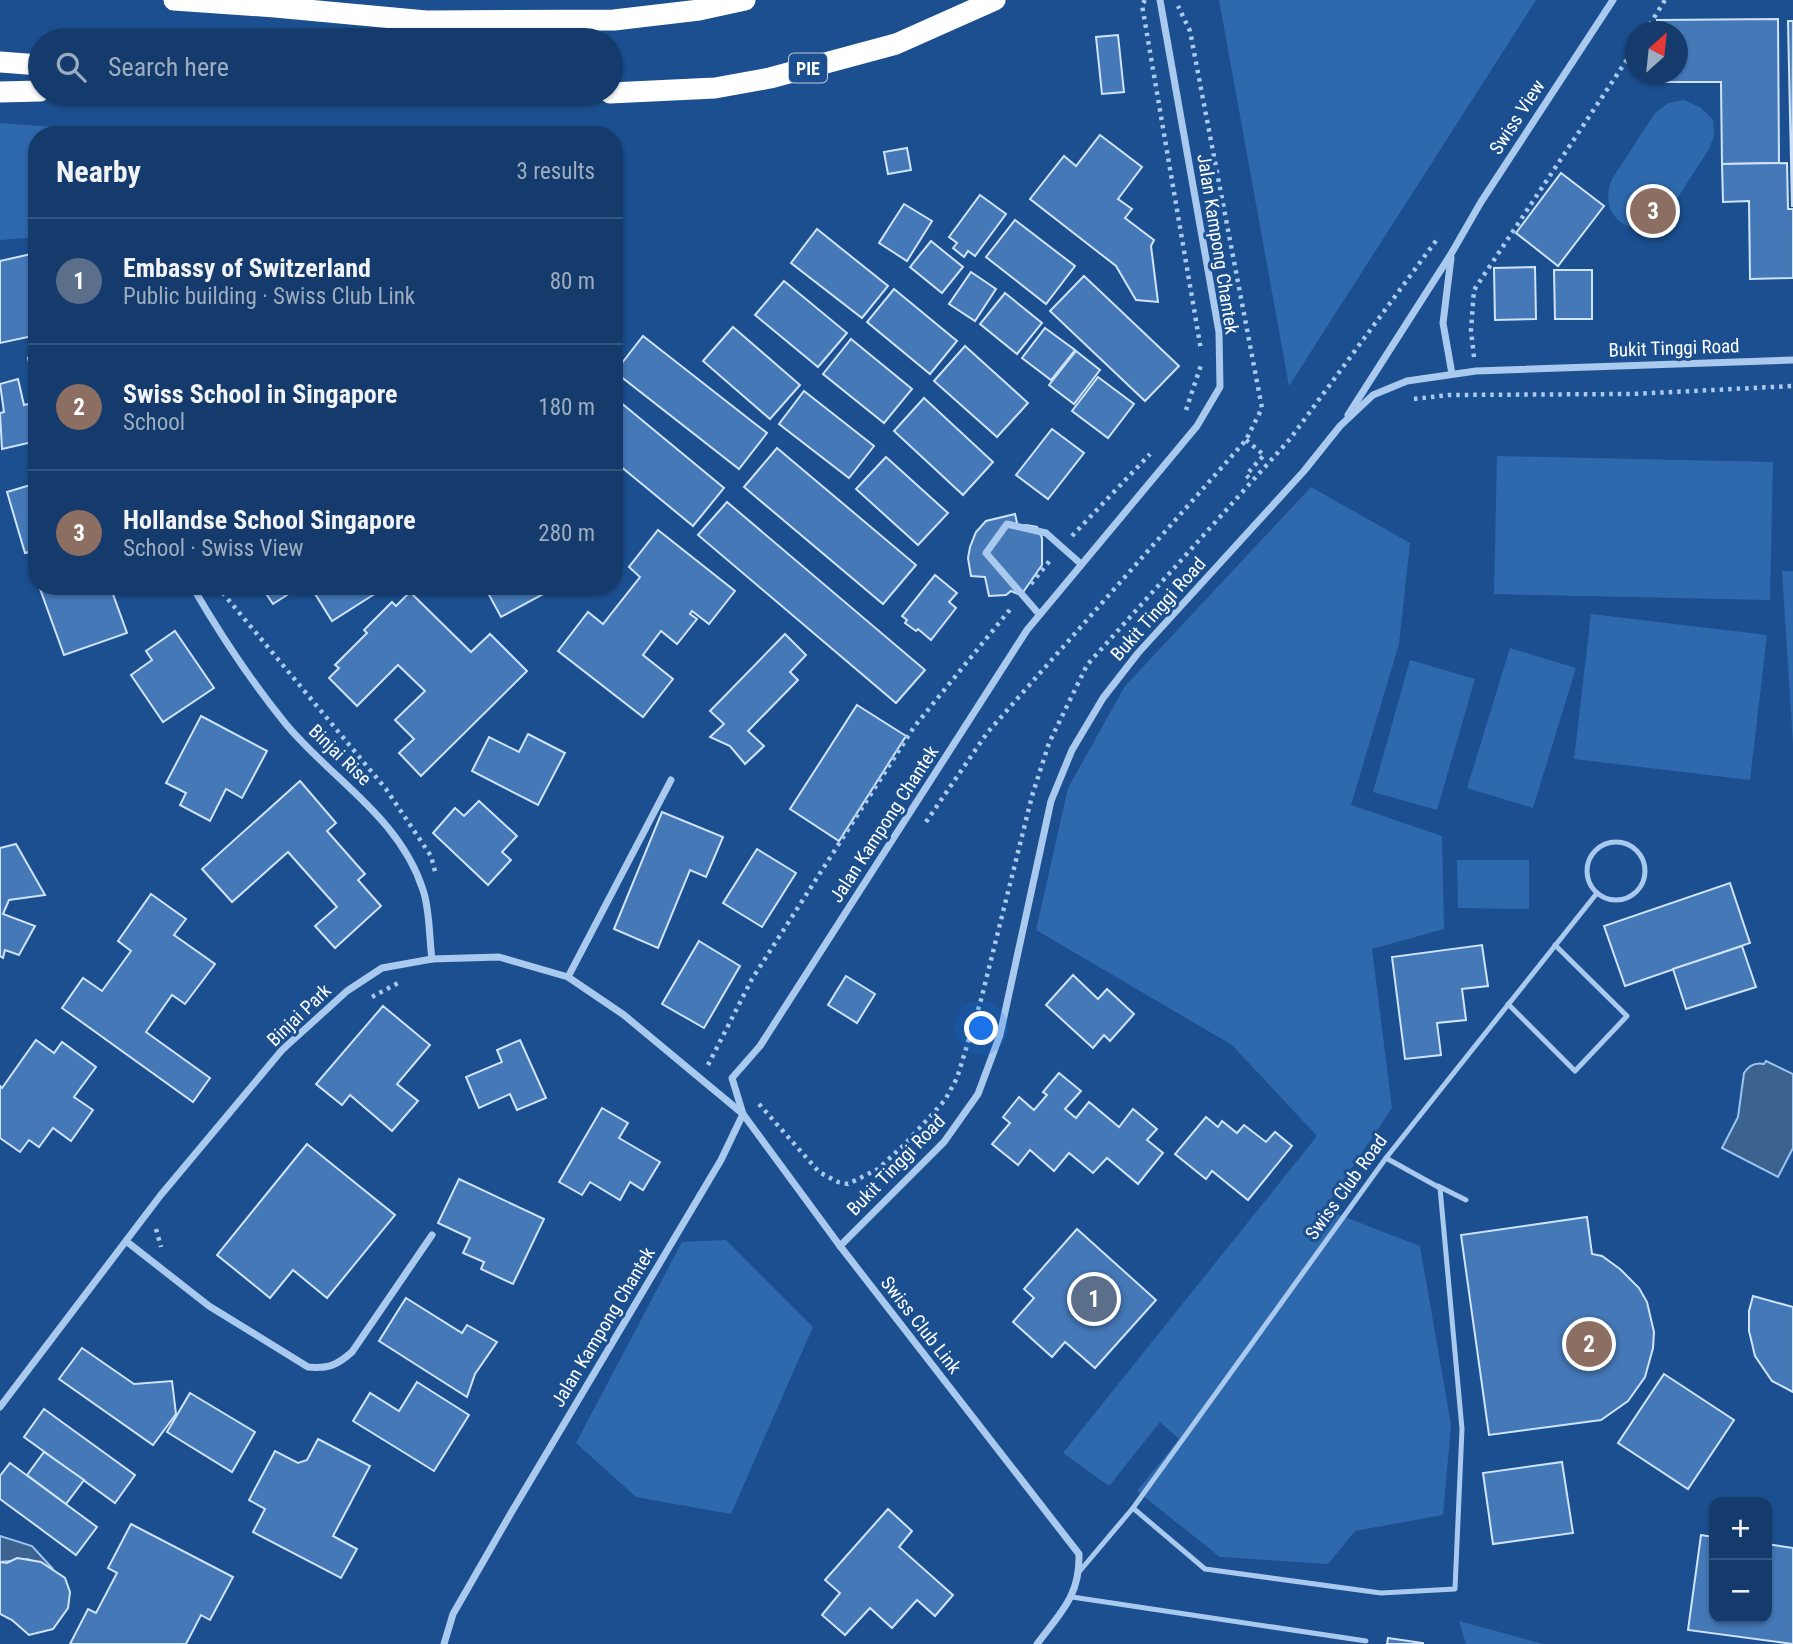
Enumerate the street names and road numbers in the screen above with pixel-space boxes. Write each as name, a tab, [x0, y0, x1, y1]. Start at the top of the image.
road number: PIE	[789, 54, 827, 82]
street label: Swiss View	[1484, 75, 1550, 159]
street label: Jalan Kampong Chantek	[1192, 152, 1244, 336]
street label: Bukit Tinggi Road	[1608, 334, 1740, 362]
street label: Bukit Tinggi Road	[1106, 553, 1210, 665]
street label: Binjai Rise	[304, 720, 376, 790]
street label: Jalan Kampong Chantek	[825, 741, 944, 907]
street label: Binjai Park	[262, 979, 336, 1051]
street label: Bukit Tinggi Road	[842, 1110, 950, 1220]
street label: Swiss Club Road	[1300, 1130, 1392, 1244]
street label: Jalan Kampong Chantek	[546, 1243, 660, 1411]
street label: Swiss Club Link	[876, 1272, 966, 1379]

